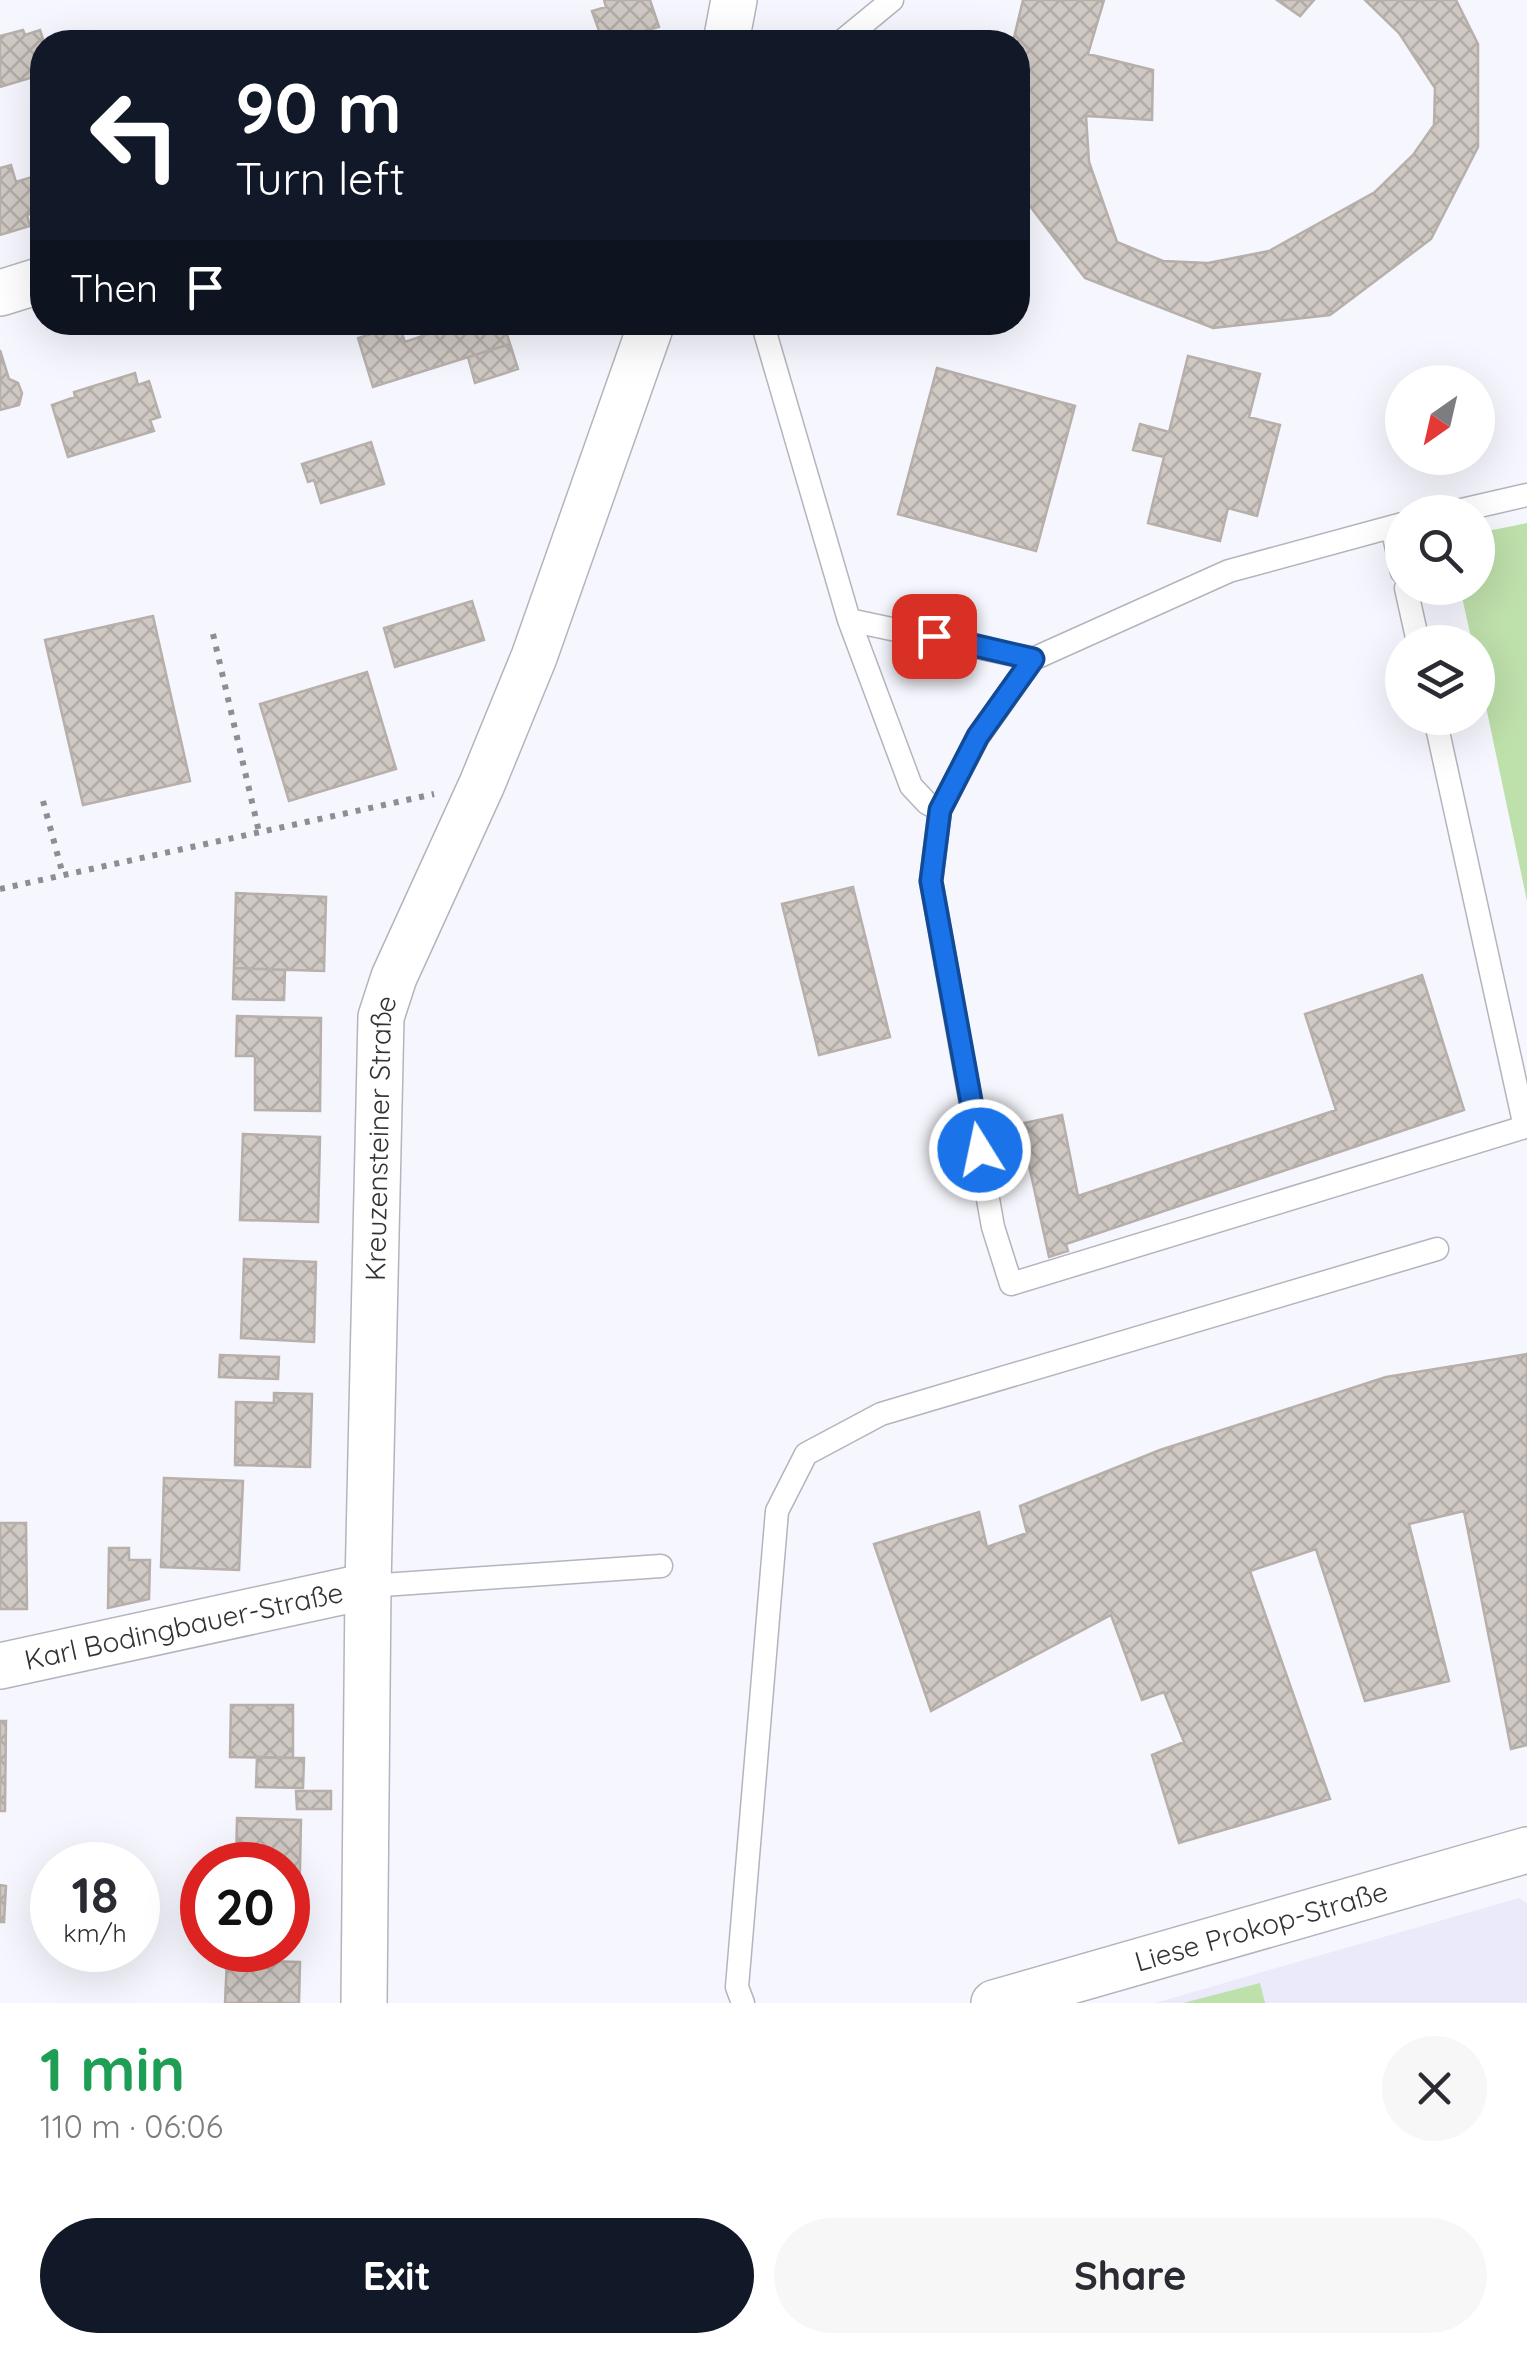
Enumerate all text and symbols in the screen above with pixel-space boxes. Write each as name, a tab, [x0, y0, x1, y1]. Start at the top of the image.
text: 90 m	[235, 63, 402, 151]
icon: left	[70, 70, 200, 200]
text: Turn left	[235, 150, 405, 206]
icon: arrive	[178, 260, 233, 315]
text: Then	[70, 264, 158, 312]
north arrow	[1385, 365, 1495, 475]
map controls	[1385, 365, 1495, 735]
button: search	[1385, 495, 1495, 605]
pin	[892, 594, 977, 679]
icon: arrive	[907, 609, 962, 664]
button: layers	[1385, 625, 1495, 735]
street label: Kreuzensteiner Straße	[357, 991, 404, 1282]
position arrow	[928, 1098, 1032, 1202]
street label: Karl Bodingbauer-Straße	[21, 1574, 346, 1677]
speed limit sign: 20	[180, 1842, 310, 1972]
text: 18	[72, 1863, 118, 1926]
street label: Liese Prokop-Straße	[1130, 1873, 1392, 1979]
text: km/h	[63, 1917, 127, 1948]
text: 1 min	[40, 2031, 185, 2106]
button: close	[1382, 2036, 1487, 2141]
text: 110 m · 06:06	[40, 2106, 223, 2146]
button: Exit	[40, 2218, 754, 2333]
button: Share	[774, 2218, 1487, 2333]

